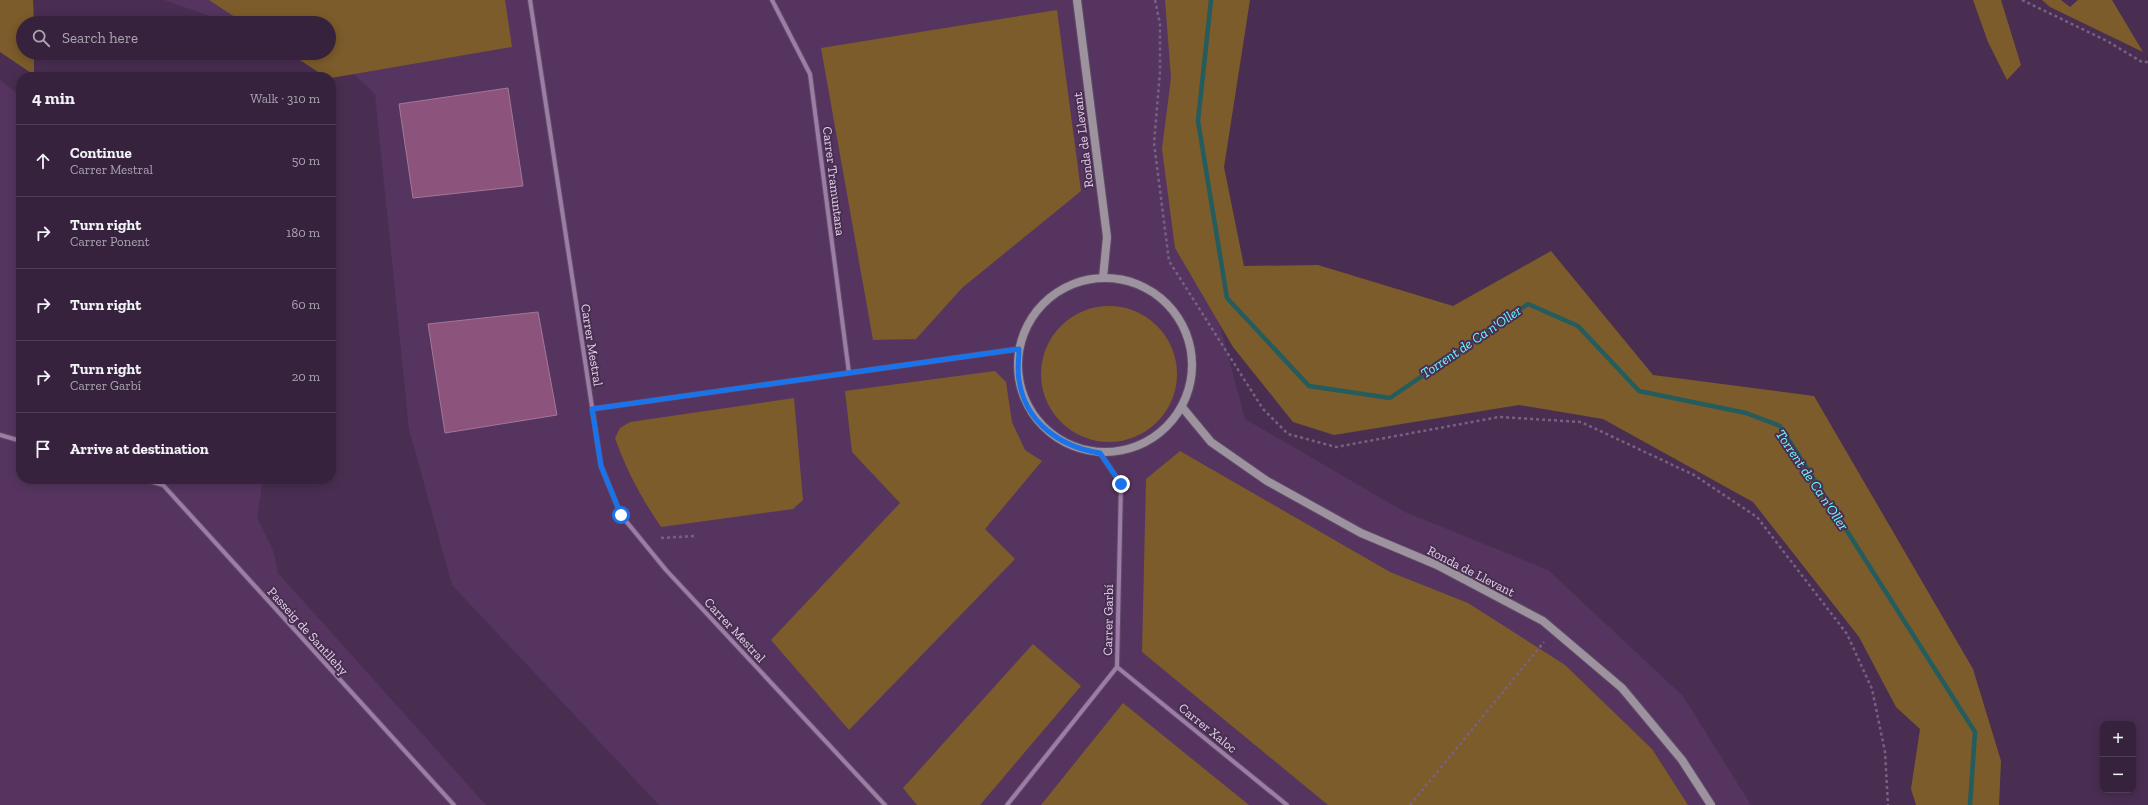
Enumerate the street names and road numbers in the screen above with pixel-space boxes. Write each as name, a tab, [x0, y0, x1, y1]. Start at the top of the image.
street label: Ronda de Llevant	[1070, 91, 1096, 189]
street label: Carrer Tramuntana	[820, 125, 848, 237]
street label: Carrer Mestral	[578, 303, 606, 388]
street label: Ronda de Llevant	[1425, 542, 1517, 600]
street label: Passeig de Santllehy	[265, 584, 352, 678]
street label: Carrer Garbí	[1100, 584, 1116, 656]
street label: Carrer Mestral	[701, 595, 769, 666]
street label: Carrer Xaloc	[1176, 700, 1240, 756]

